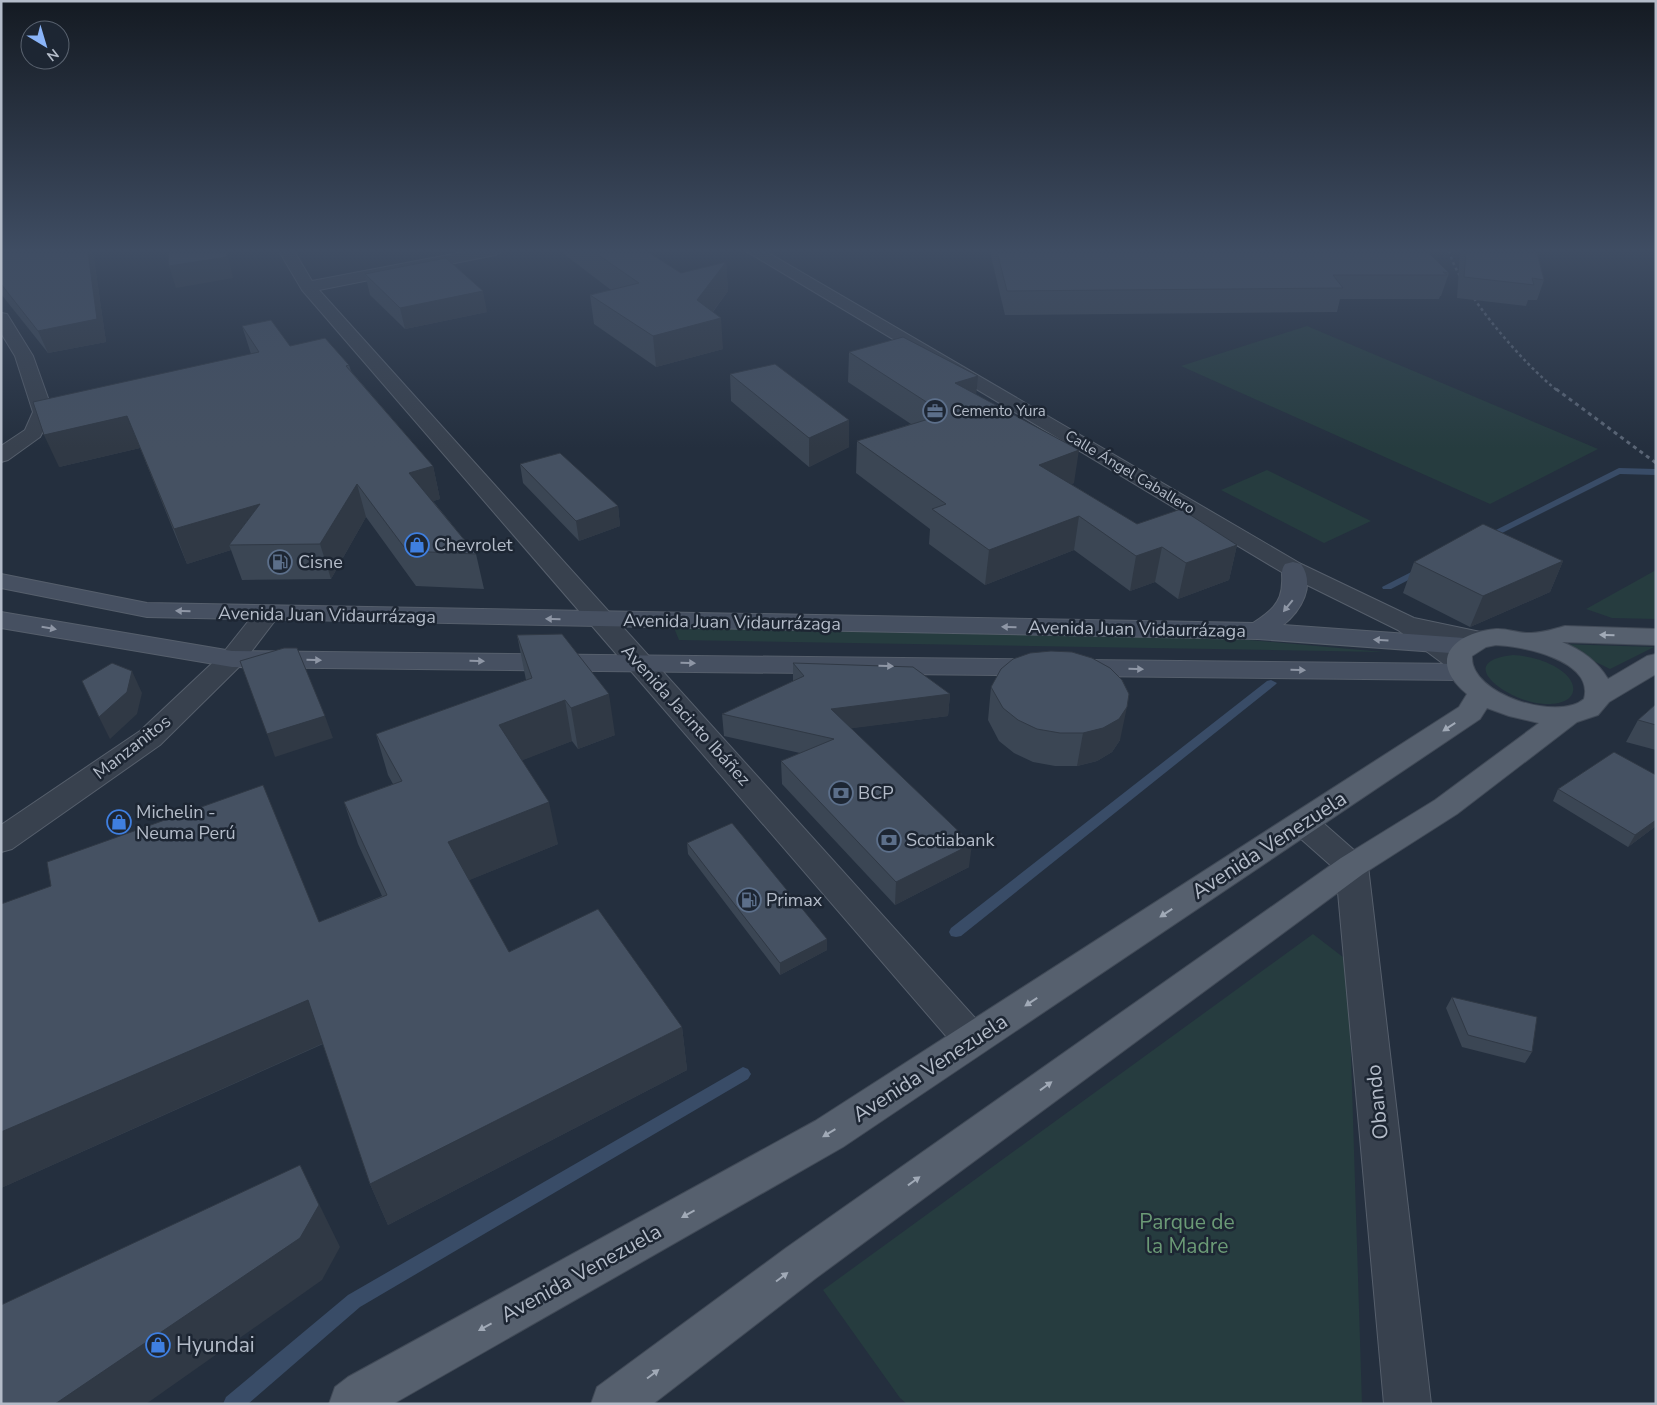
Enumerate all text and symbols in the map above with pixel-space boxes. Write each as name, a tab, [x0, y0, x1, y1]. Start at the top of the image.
north arrow	[20, 20, 70, 70]
text: N	[43, 44, 63, 66]
office icon: Cemento Yura	[922, 398, 948, 424]
place label: Cemento Yura	[952, 401, 1046, 421]
street label: Calle Ángel Caballero	[1061, 425, 1199, 519]
shop icon: Chevrolet	[404, 532, 430, 558]
place label: Chevrolet	[434, 533, 513, 557]
fuel station icon: Cisne	[267, 549, 293, 575]
place label: Cisne	[298, 550, 343, 574]
one-way arrow	[1282, 599, 1293, 612]
street label: Avenida Juan Vidaurrázaga	[218, 601, 436, 629]
one-way arrow	[175, 607, 191, 615]
street label: Avenida Juan Vidaurrázaga	[623, 608, 841, 636]
one-way arrow	[544, 615, 560, 623]
street label: Avenida Juan Vidaurrázaga	[1028, 615, 1246, 643]
one-way arrow	[1001, 622, 1017, 630]
one-way arrow	[42, 625, 58, 633]
one-way arrow	[1599, 631, 1615, 639]
one-way arrow	[1373, 636, 1389, 644]
street label: Avenida Jacinto Ibáñez	[616, 639, 756, 791]
one-way arrow	[306, 656, 322, 664]
one-way arrow	[469, 657, 485, 665]
one-way arrow	[681, 659, 697, 667]
one-way arrow	[878, 662, 894, 670]
one-way arrow	[1128, 665, 1144, 673]
one-way arrow	[1291, 667, 1307, 675]
street label: Manzanitos	[88, 709, 176, 785]
one-way arrow	[1442, 722, 1455, 732]
bank icon: BCP	[828, 780, 854, 806]
place label: BCP	[858, 781, 894, 805]
street label: Avenida Venezuela	[1186, 784, 1352, 906]
place label: Michelin - Neuma Perú	[136, 800, 236, 845]
shop icon: Michelin - Neuma Perú	[106, 809, 132, 835]
bank icon: Scotiabank	[876, 827, 902, 853]
place label: Scotiabank	[906, 828, 995, 852]
fuel station icon: Primax	[736, 887, 762, 913]
place label: Primax	[766, 888, 823, 912]
one-way arrow	[1160, 908, 1173, 917]
one-way arrow	[1024, 997, 1037, 1006]
street label: Avenida Venezuela	[847, 1007, 1013, 1129]
street label: Obando	[1359, 1063, 1395, 1141]
one-way arrow	[1039, 1081, 1052, 1092]
one-way arrow	[823, 1129, 836, 1138]
one-way arrow	[907, 1176, 920, 1187]
park label: Parque de la Madre	[1139, 1208, 1235, 1260]
one-way arrow	[681, 1209, 694, 1218]
street label: Avenida Venezuela	[496, 1217, 666, 1329]
one-way arrow	[775, 1271, 788, 1282]
one-way arrow	[477, 1323, 492, 1331]
place label: Hyundai	[176, 1331, 255, 1359]
shop icon: Hyundai	[145, 1332, 171, 1358]
one-way arrow	[646, 1369, 659, 1380]

